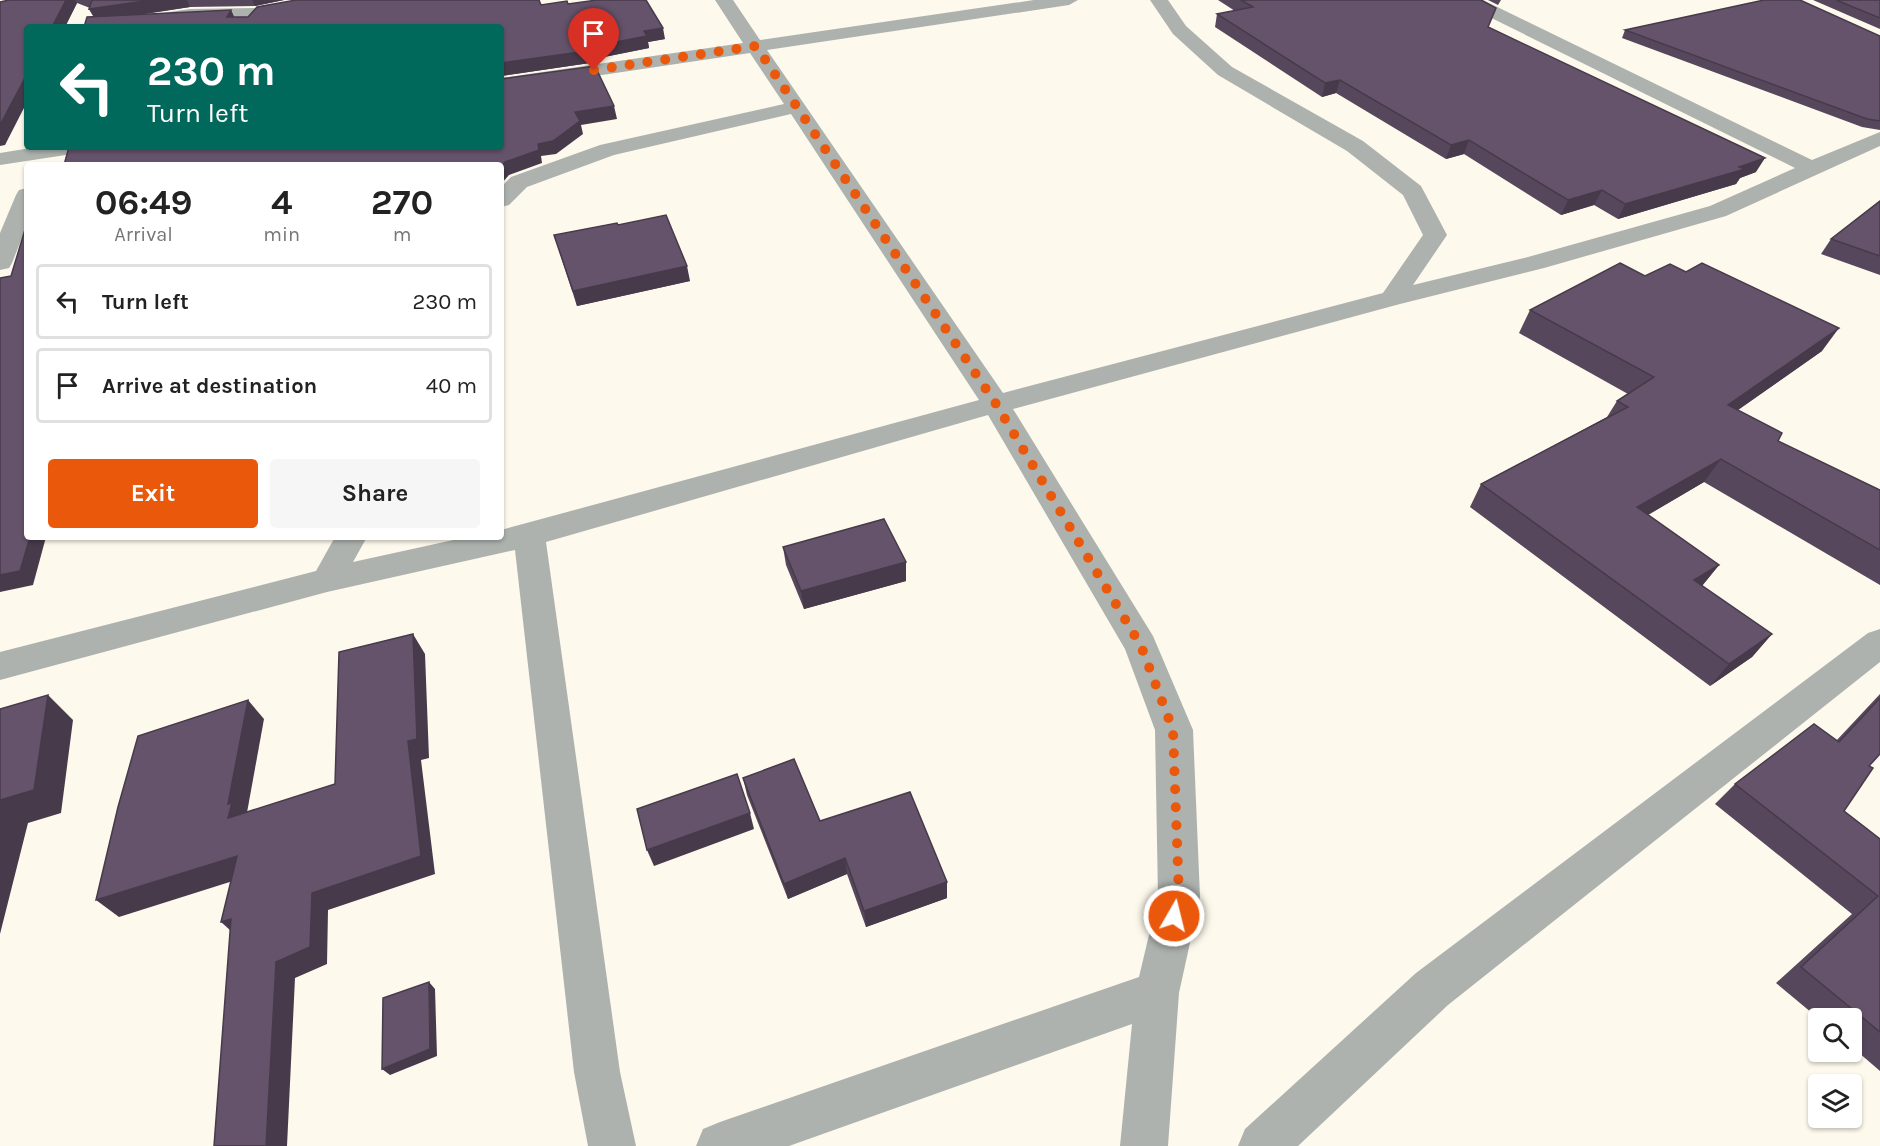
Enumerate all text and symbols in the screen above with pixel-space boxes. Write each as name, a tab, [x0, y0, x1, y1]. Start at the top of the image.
pin	[568, 8, 619, 70]
icon: arrive	[577, 17, 610, 50]
text: 230 m	[147, 46, 276, 96]
icon: left	[48, 48, 126, 126]
text: Turn left	[147, 97, 248, 129]
text: 06:49	[95, 181, 192, 223]
text: 4	[271, 181, 292, 223]
text: 270	[371, 181, 433, 223]
text: Arrival	[114, 223, 173, 246]
text: min	[263, 223, 300, 246]
text: m	[393, 223, 411, 246]
icon: left	[51, 285, 84, 318]
text: Turn left	[102, 289, 189, 315]
text: 230 m	[412, 289, 477, 315]
icon: arrive	[51, 369, 84, 402]
text: Arrive at destination	[102, 373, 317, 399]
text: 40 m	[426, 373, 477, 399]
button: Exit	[48, 459, 258, 528]
button: Share	[270, 459, 480, 528]
position arrow	[1142, 884, 1206, 948]
map controls	[1808, 1008, 1862, 1128]
button: search	[1808, 1008, 1862, 1062]
button: layers	[1808, 1074, 1862, 1128]

